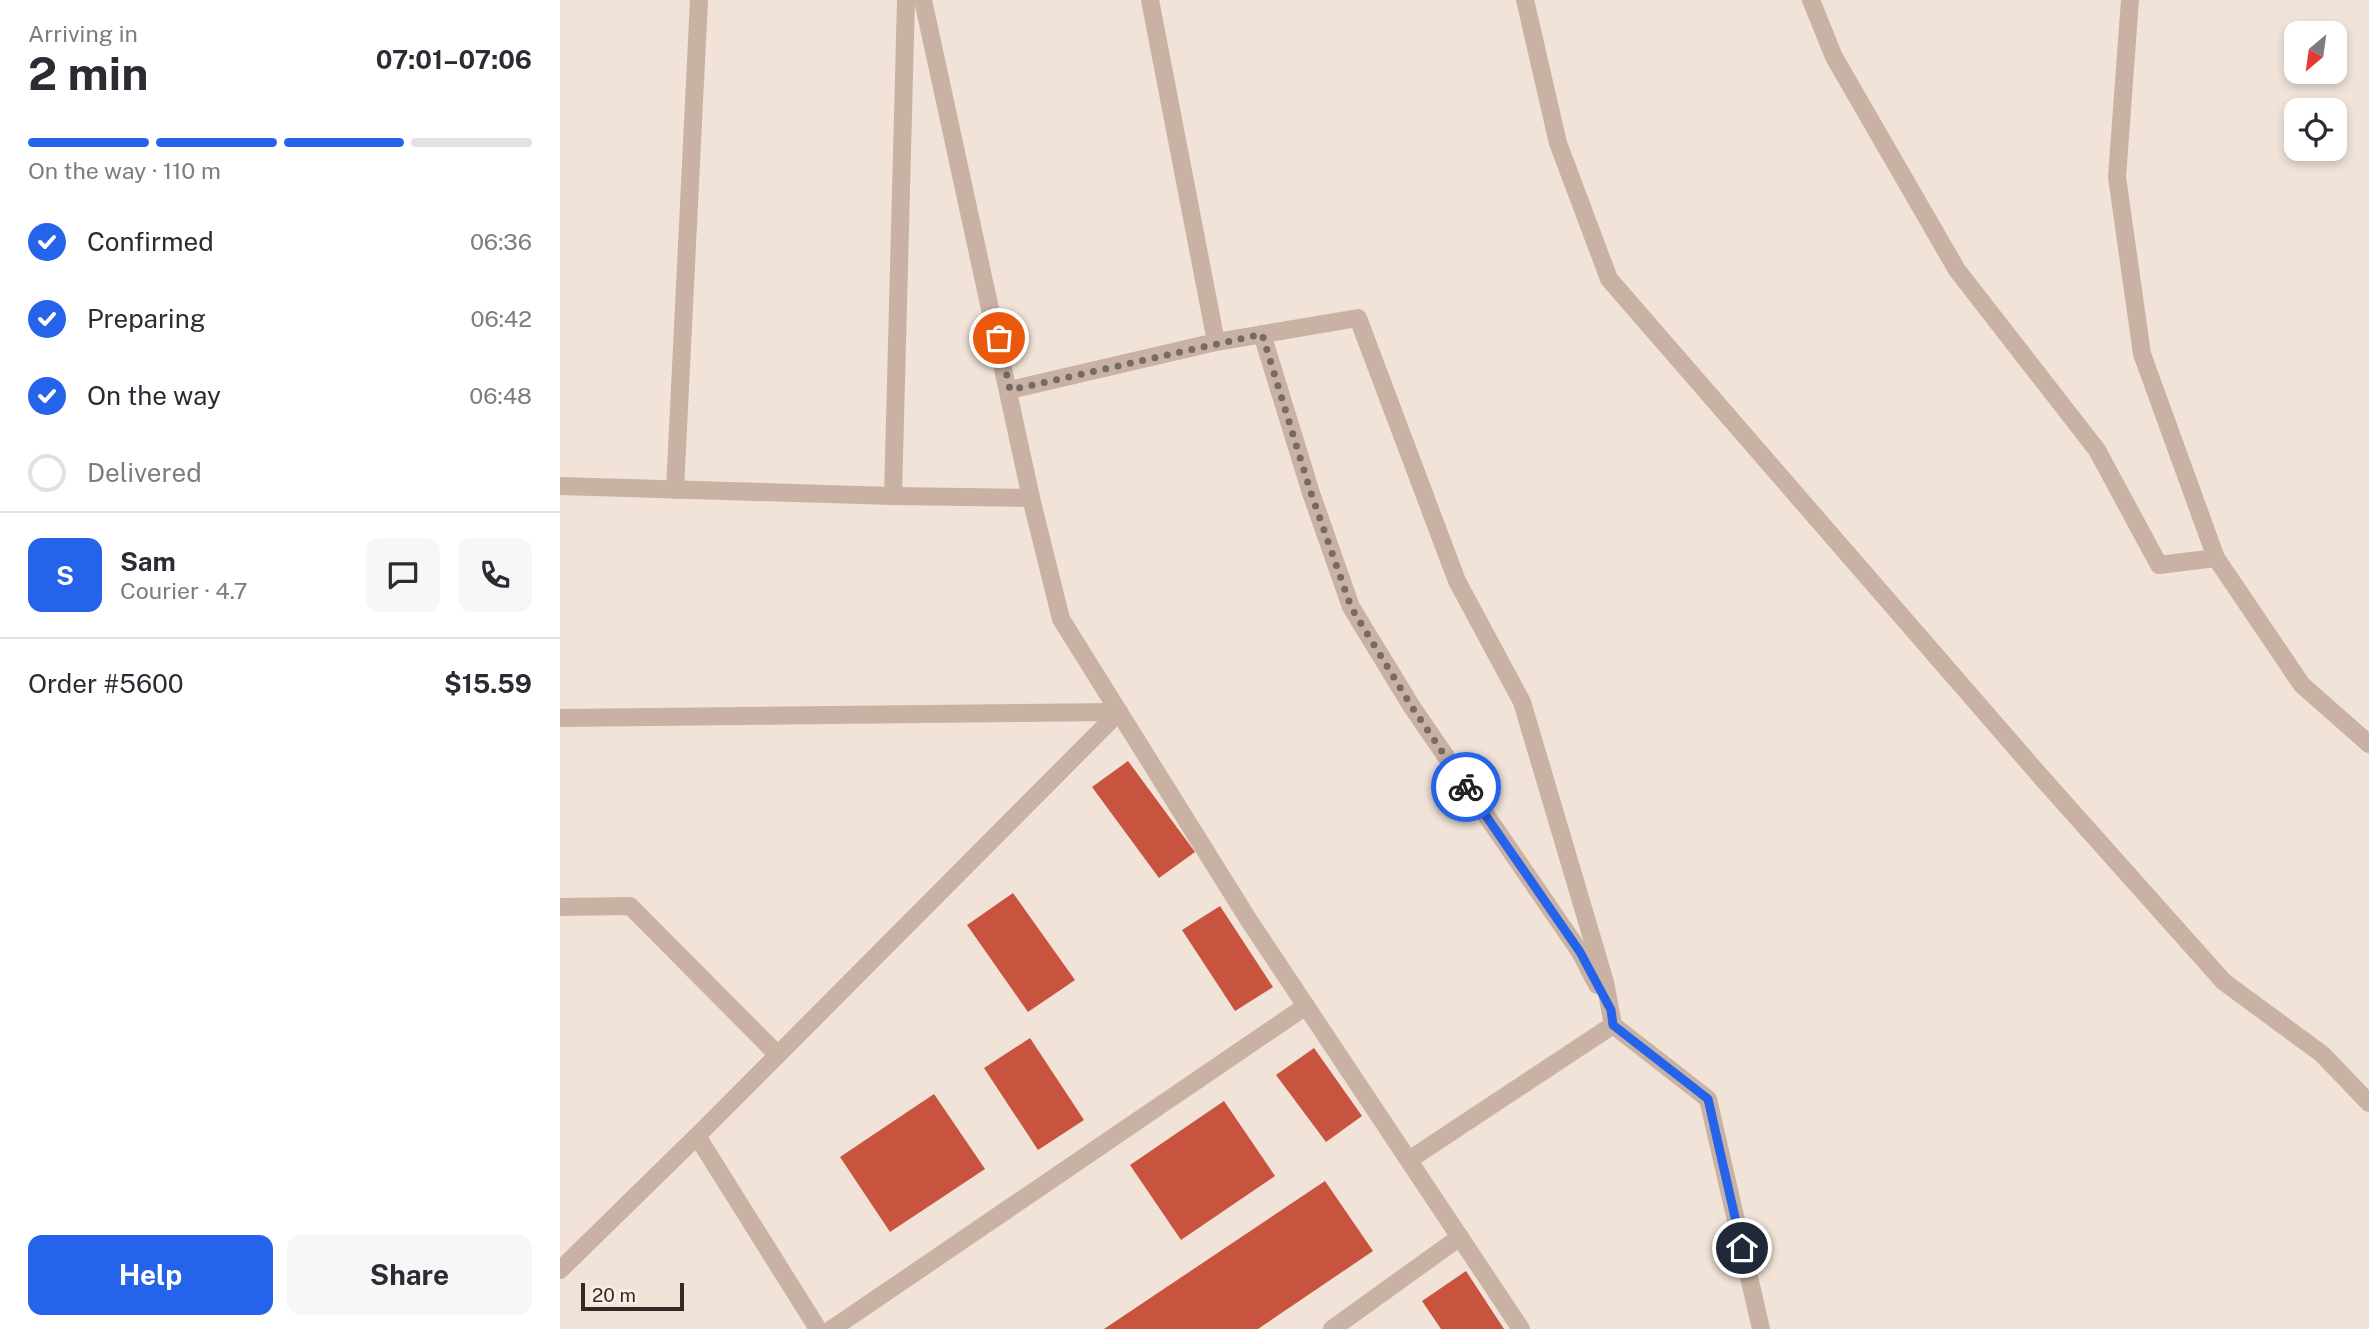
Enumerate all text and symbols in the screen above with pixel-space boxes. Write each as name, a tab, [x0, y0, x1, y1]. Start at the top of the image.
text: Arriving in	[28, 20, 138, 47]
north arrow	[2284, 21, 2347, 84]
map controls	[2284, 21, 2347, 161]
text: 07:01–07:06	[376, 44, 532, 75]
text: 2 min	[28, 46, 148, 100]
button: locate	[2284, 98, 2347, 161]
text: On the way · 110 m	[28, 157, 221, 184]
icon: check	[28, 223, 66, 261]
text: Confirmed	[87, 226, 214, 257]
text: 06:36	[470, 228, 532, 255]
icon: check	[28, 300, 66, 338]
text: Preparing	[87, 303, 206, 334]
text: 06:42	[471, 305, 532, 332]
pin	[969, 308, 1029, 368]
icon: bag	[980, 319, 1018, 357]
icon: check	[28, 377, 66, 415]
text: On the way	[87, 380, 221, 411]
text: 06:48	[469, 382, 532, 409]
text: Delivered	[87, 457, 202, 488]
button: chat	[366, 538, 440, 612]
button: phone	[458, 538, 532, 612]
text: Sam	[120, 546, 176, 577]
text: S	[56, 560, 74, 591]
text: Courier · 4.7	[120, 577, 248, 604]
text: Order #5600	[28, 668, 184, 699]
text: $15.59	[444, 668, 532, 699]
courier	[1431, 752, 1501, 822]
icon: bike	[1447, 768, 1485, 806]
pin	[1712, 1218, 1772, 1278]
icon: home	[1723, 1229, 1761, 1267]
button: Help	[28, 1235, 273, 1315]
button: Share	[287, 1235, 532, 1315]
scale bar	[581, 1280, 684, 1312]
text: 20 m	[592, 1284, 636, 1306]

